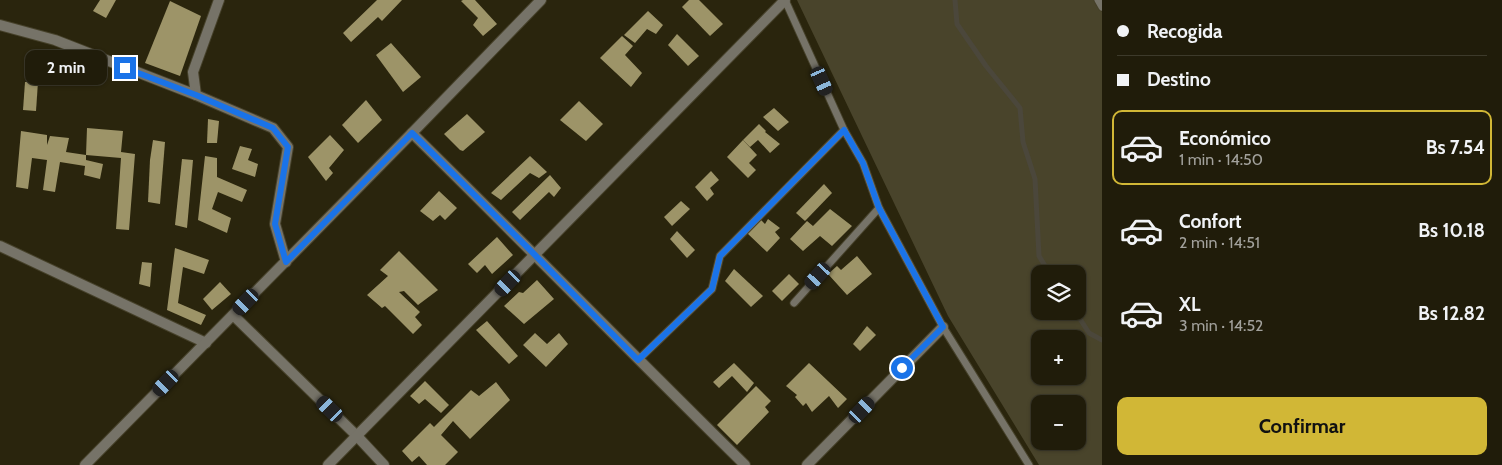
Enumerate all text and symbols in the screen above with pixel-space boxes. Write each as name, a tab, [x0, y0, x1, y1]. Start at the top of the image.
text: Recogida	[1147, 20, 1223, 43]
callout: 2 min	[25, 50, 108, 86]
route end	[114, 57, 136, 79]
text: 2 min	[47, 58, 85, 77]
car	[809, 64, 834, 98]
text: Destino	[1147, 68, 1211, 91]
icon: car	[1119, 125, 1164, 170]
text: Económico	[1179, 127, 1271, 150]
text: Bs 7.54	[1426, 136, 1485, 159]
text: 1 min · 14:50	[1179, 150, 1263, 169]
icon: car	[1119, 208, 1164, 253]
text: Confort	[1179, 210, 1242, 233]
text: Bs 10.18	[1418, 219, 1485, 242]
text: 2 min · 14:51	[1179, 233, 1260, 252]
car	[802, 260, 833, 292]
map controls	[1031, 265, 1086, 450]
button: layers	[1031, 265, 1086, 320]
car	[492, 267, 523, 299]
car	[230, 286, 261, 318]
icon: car	[1119, 291, 1164, 336]
text: XL	[1179, 293, 1200, 316]
text: Bs 12.82	[1418, 302, 1485, 325]
text: 3 min · 14:52	[1179, 316, 1263, 335]
button: +	[1031, 330, 1086, 385]
route start	[891, 357, 913, 379]
car	[150, 367, 181, 399]
car	[313, 393, 346, 425]
car	[846, 394, 877, 426]
button: −	[1031, 395, 1086, 450]
button: Confirmar	[1117, 397, 1487, 455]

